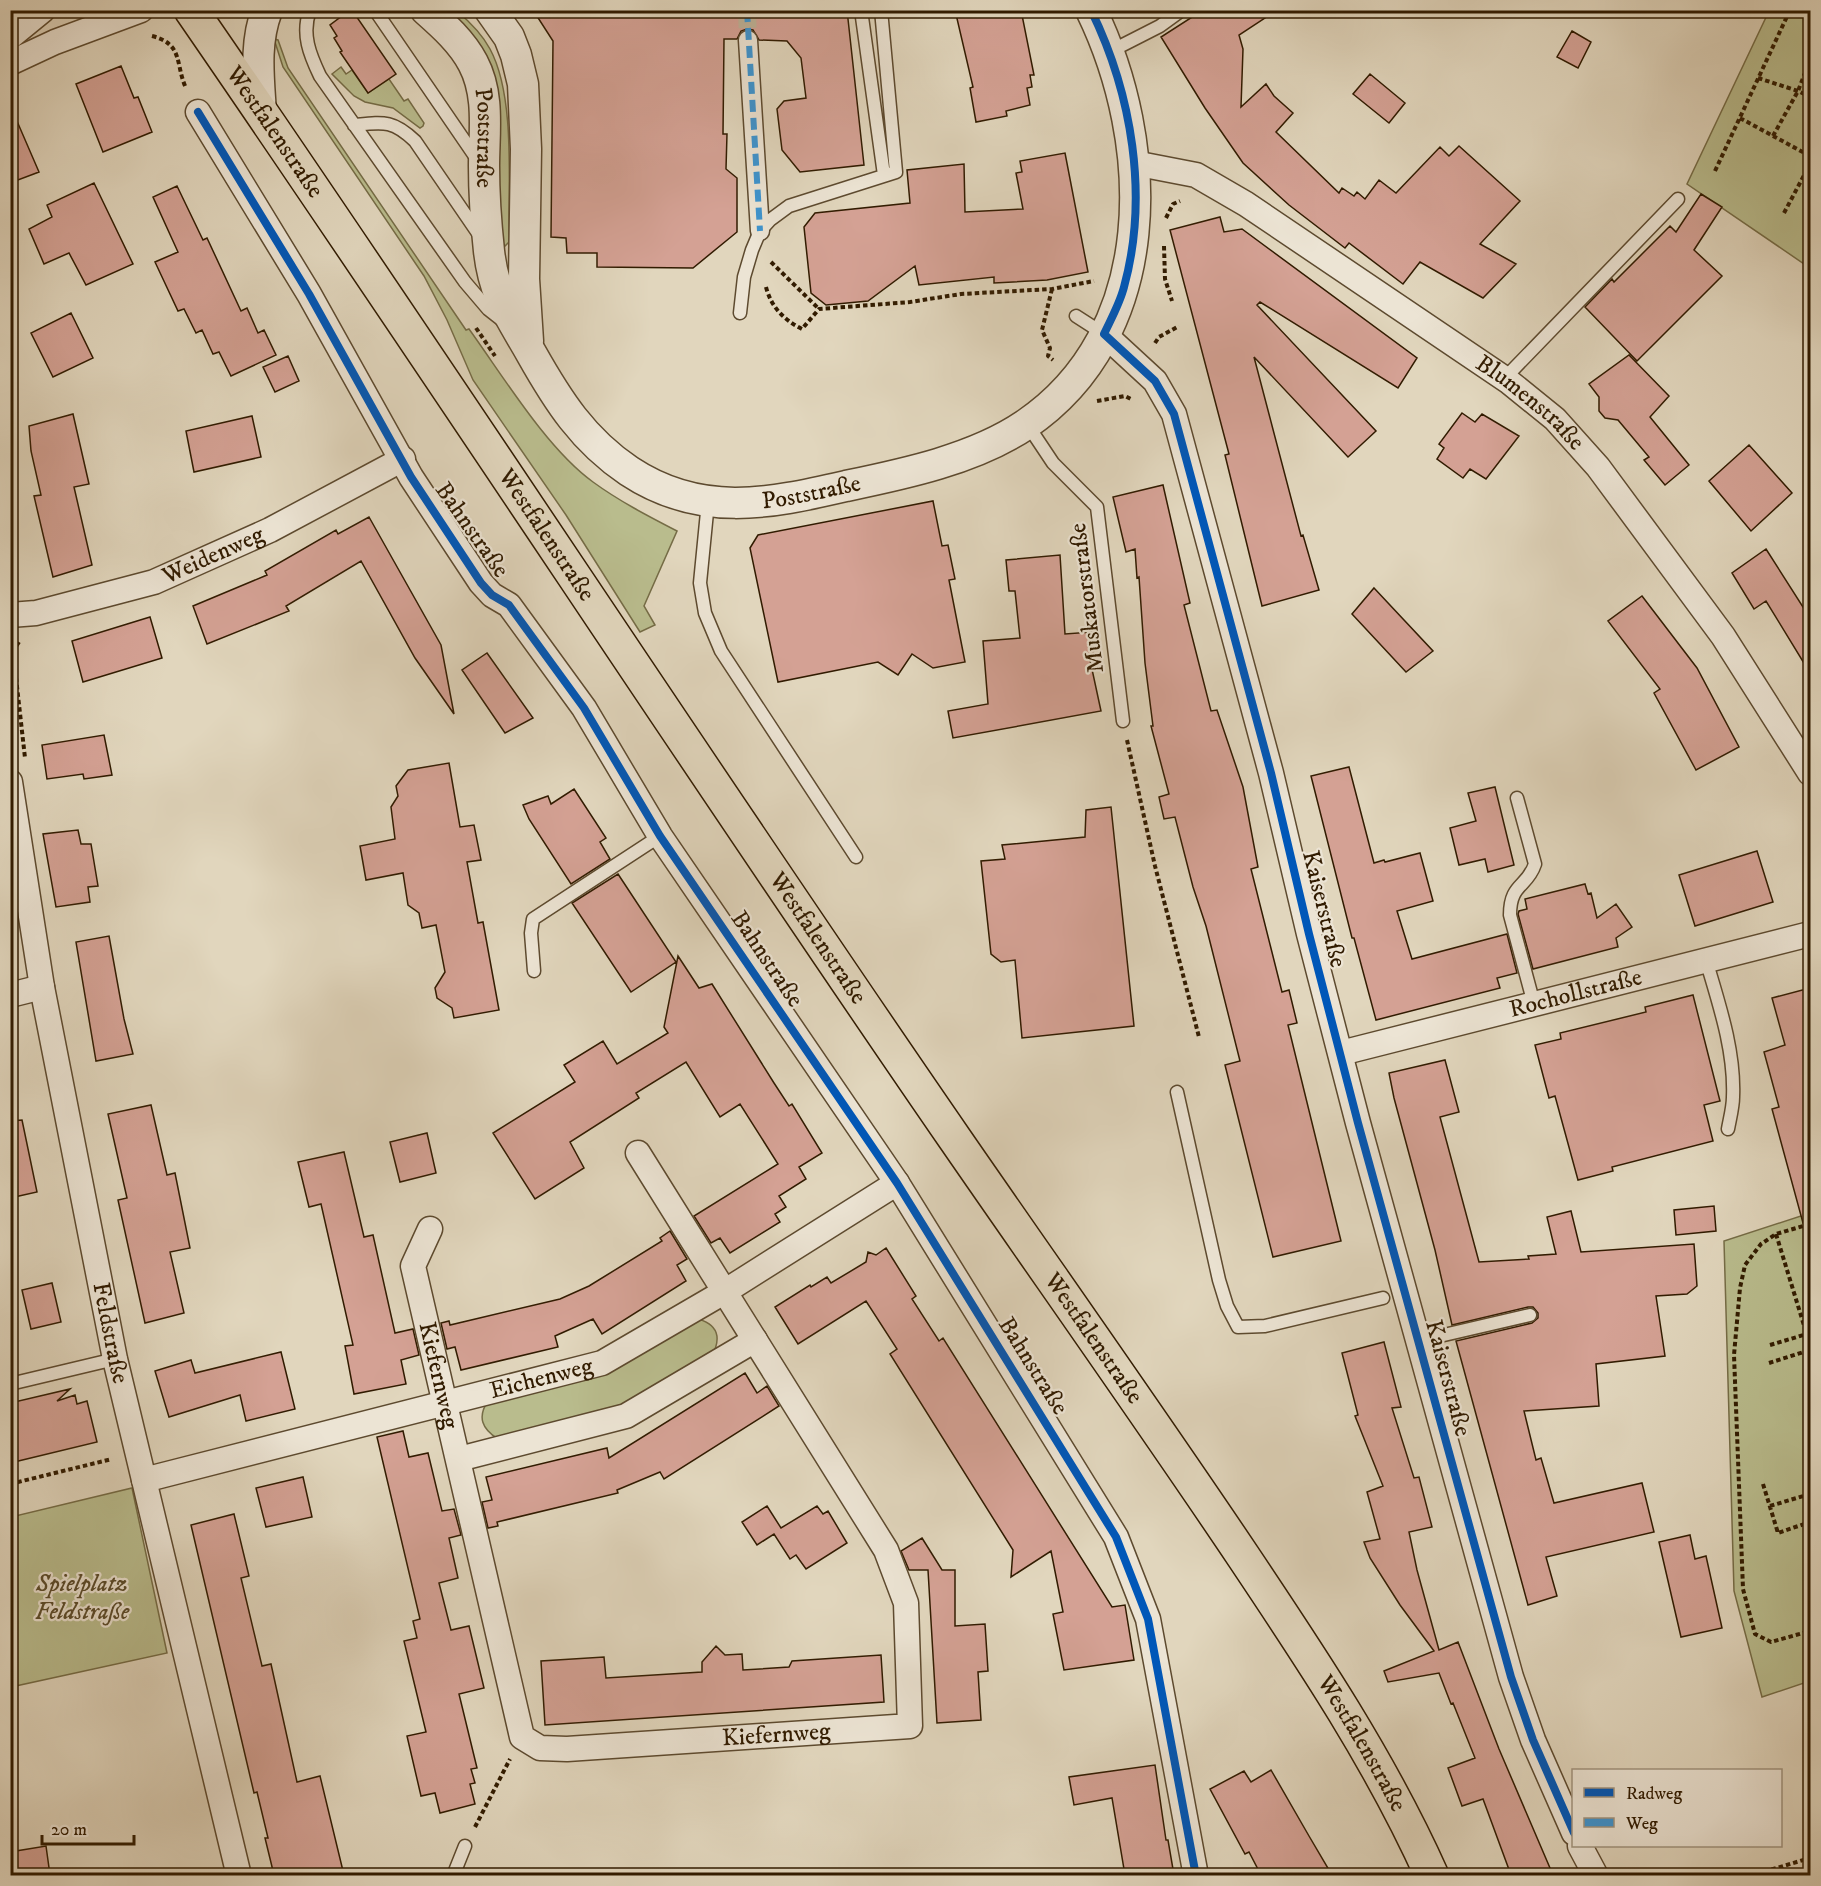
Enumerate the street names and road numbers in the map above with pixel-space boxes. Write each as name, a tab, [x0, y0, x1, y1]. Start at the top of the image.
street label: Westfalenstraße	[219, 59, 330, 204]
street label: Poststraße	[467, 86, 500, 188]
street label: Blumenstraße	[1470, 348, 1591, 457]
street label: Westfalenstraße	[491, 462, 602, 607]
street label: Poststraße	[760, 468, 863, 517]
street label: Bahnstraße	[428, 476, 516, 584]
street label: Weidenweg	[157, 519, 269, 592]
street label: Muskatorstraße	[1063, 521, 1111, 675]
street label: Kaiserstraße	[1295, 847, 1353, 971]
street label: Westfalenstraße	[762, 866, 873, 1010]
street label: Bahnstraße	[724, 905, 810, 1013]
street label: Rochollstraße	[1506, 962, 1645, 1025]
street label: Westfalenstraße	[1037, 1266, 1150, 1410]
street label: Feldstraße	[85, 1280, 135, 1387]
street label: Bahnstraße	[991, 1312, 1075, 1421]
street label: Kaiserstraße	[1418, 1316, 1478, 1440]
street label: Kiefernweg	[411, 1319, 465, 1432]
street label: Eichenweg	[486, 1351, 596, 1406]
street label: Westfalenstraße	[1310, 1669, 1413, 1817]
street label: Kiefernweg	[721, 1716, 832, 1754]

